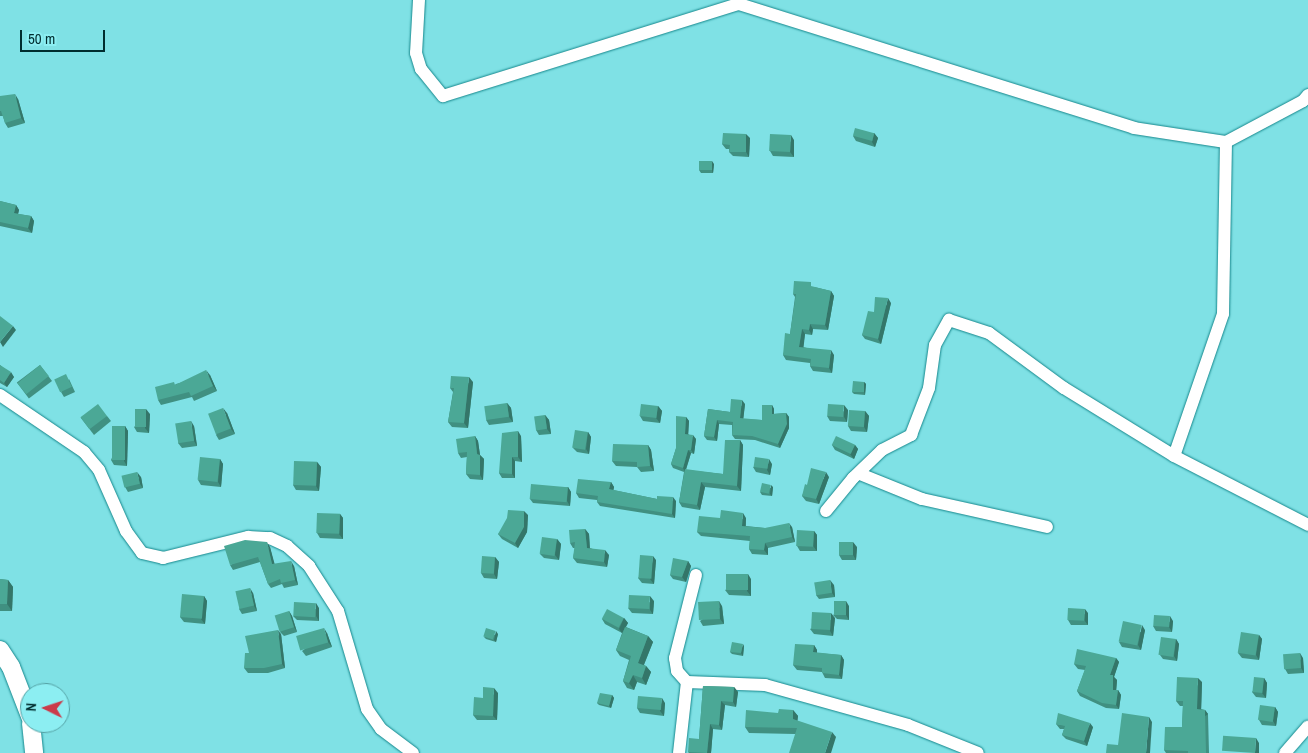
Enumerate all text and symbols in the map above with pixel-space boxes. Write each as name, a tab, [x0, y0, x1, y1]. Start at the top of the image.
scale bar	[22, 20, 108, 52]
text: 50 m	[28, 28, 55, 49]
north arrow	[20, 683, 70, 733]
text: N	[22, 702, 40, 712]

